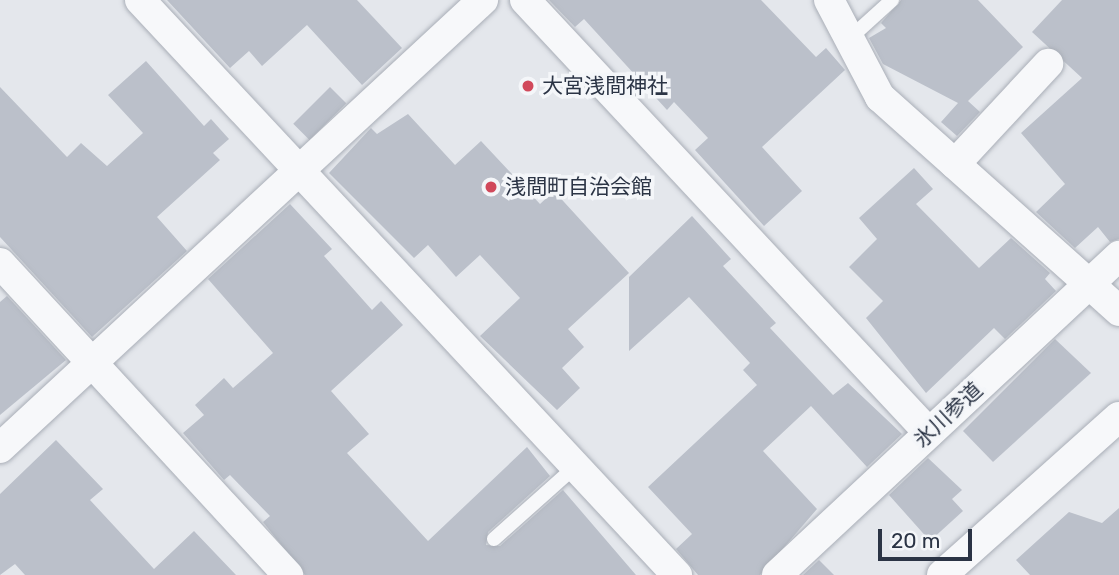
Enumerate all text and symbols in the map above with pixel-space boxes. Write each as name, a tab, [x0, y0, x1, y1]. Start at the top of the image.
place label: 大宮浅間神社	[542, 73, 668, 99]
marker: 大宮浅間神社	[520, 78, 536, 94]
place label: 浅間町自治会館	[505, 174, 652, 200]
marker: 浅間町自治会館	[483, 179, 499, 195]
street label: 氷川参道	[909, 377, 987, 453]
scale bar	[881, 516, 976, 560]
text: 20 m	[891, 528, 940, 553]

